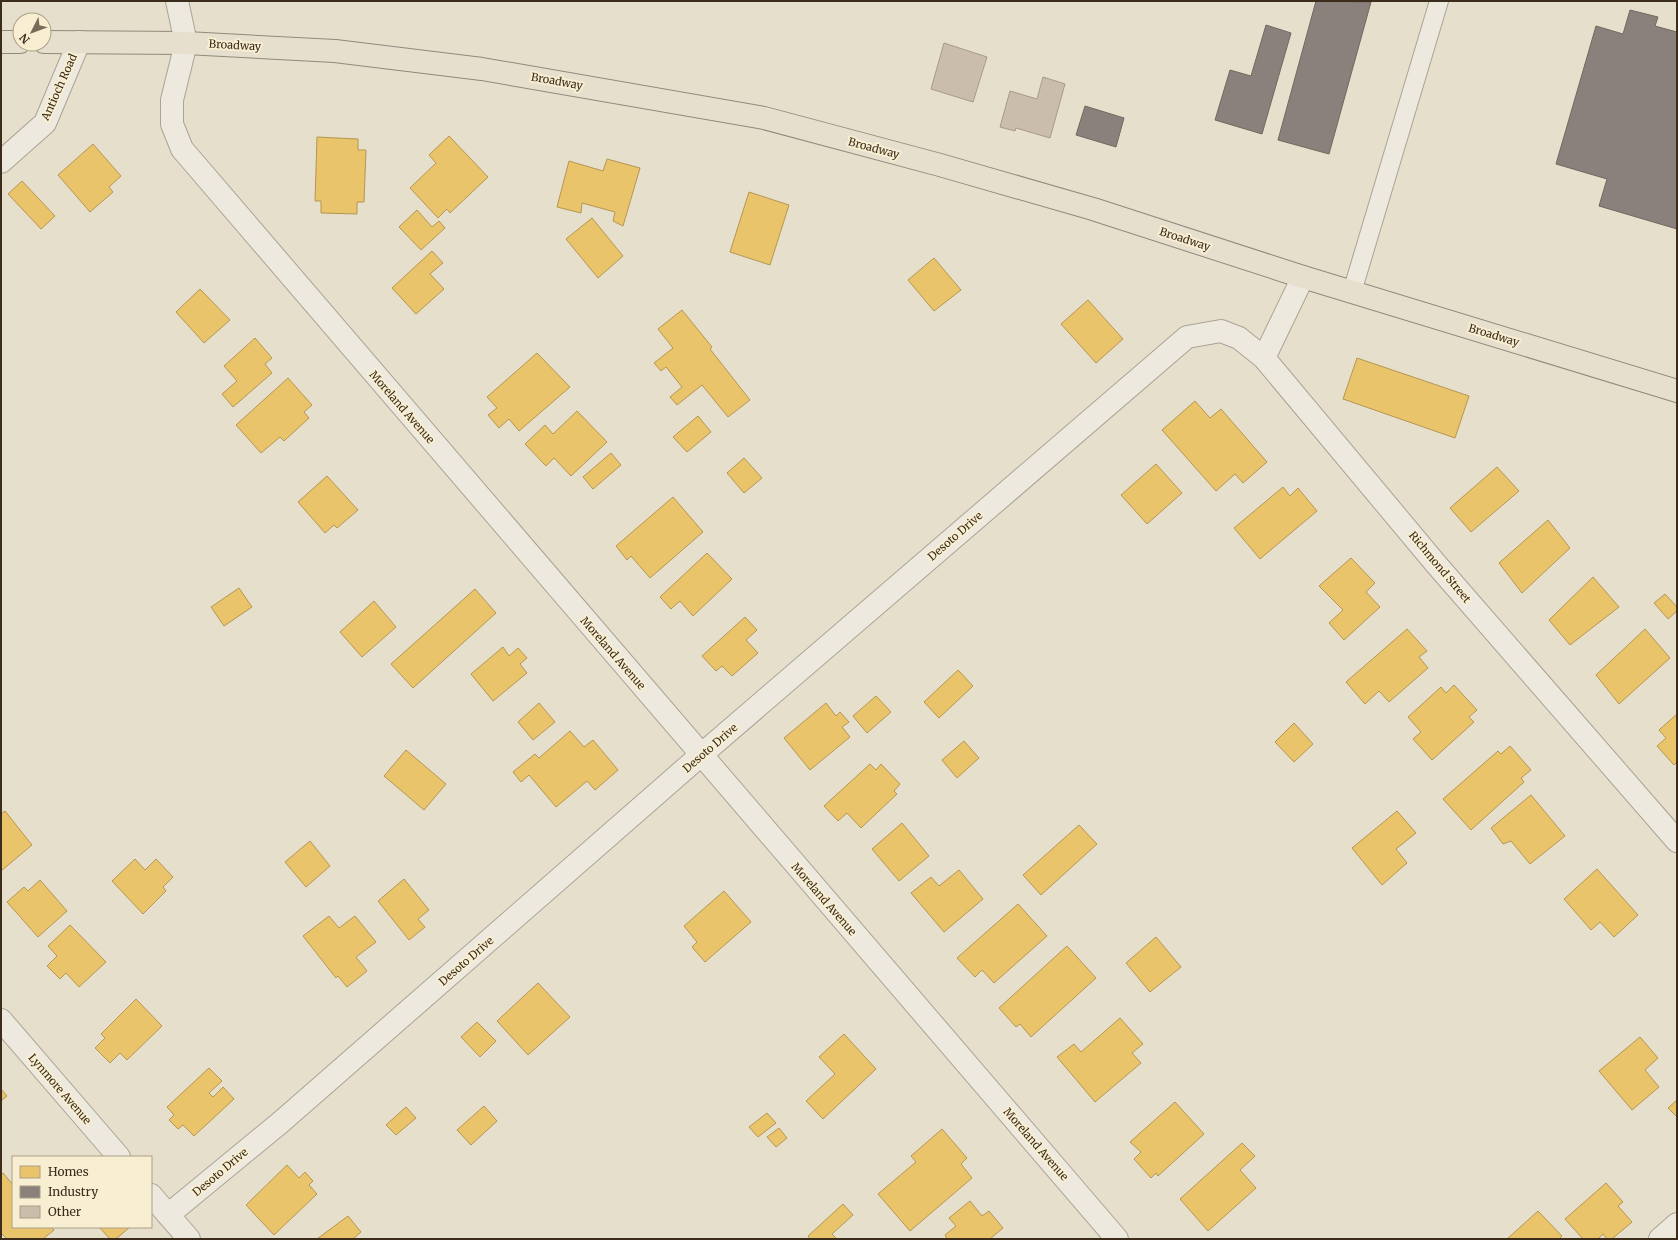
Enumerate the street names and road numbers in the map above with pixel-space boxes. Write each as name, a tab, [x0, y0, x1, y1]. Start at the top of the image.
street label: Broadway	[208, 37, 262, 53]
street label: Antioch Road	[38, 51, 80, 123]
street label: Broadway	[530, 70, 585, 93]
street label: Broadway	[847, 134, 902, 162]
street label: Broadway	[1158, 224, 1213, 254]
street label: Broadway	[1467, 321, 1522, 350]
street label: Moreland Avenue	[367, 368, 438, 446]
street label: Desoto Drive	[925, 508, 985, 564]
street label: Richmond Street	[1406, 528, 1474, 606]
street label: Moreland Avenue	[578, 614, 649, 692]
street label: Desoto Drive	[680, 720, 740, 776]
street label: Moreland Avenue	[789, 860, 860, 938]
street label: Desoto Drive	[436, 933, 496, 989]
street label: Lynmore Avenue	[26, 1051, 95, 1127]
street label: Moreland Avenue	[1001, 1105, 1072, 1183]
street label: Desoto Drive	[190, 1145, 251, 1199]

